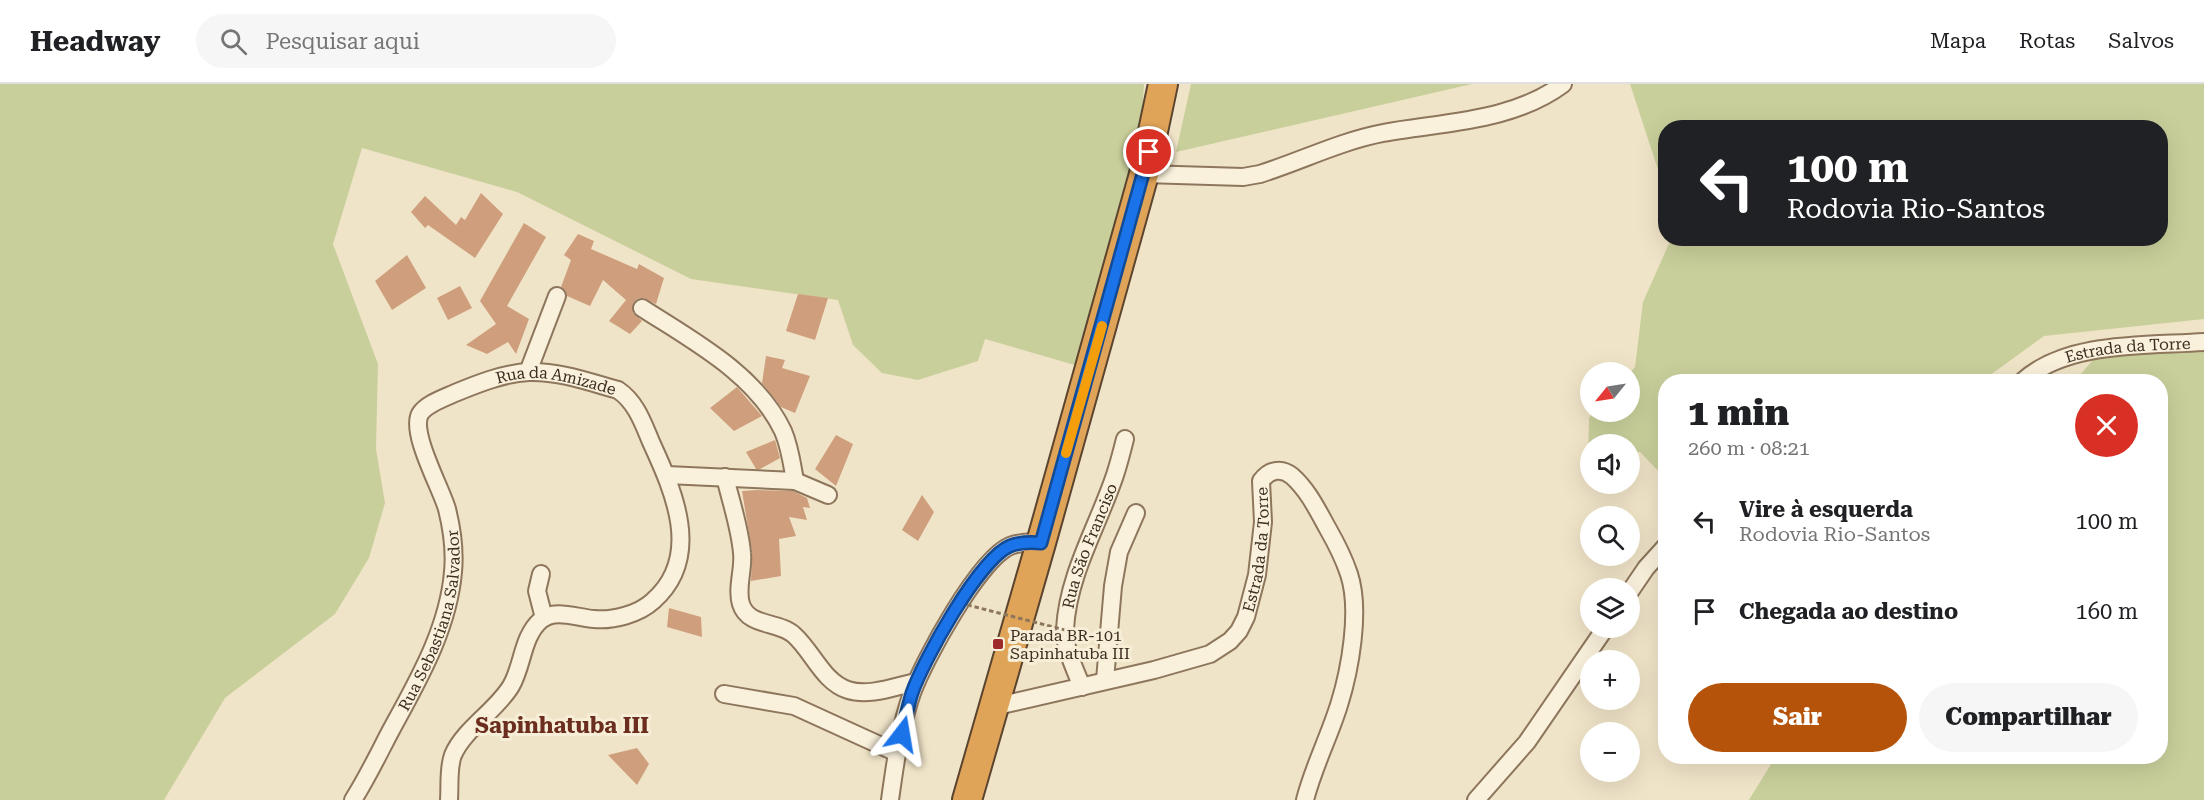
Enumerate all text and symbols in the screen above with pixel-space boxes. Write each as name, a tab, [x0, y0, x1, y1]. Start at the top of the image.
search box	[196, 14, 616, 68]
text: Headway	[30, 25, 160, 58]
icon: search	[217, 25, 250, 58]
text: Pesquisar aqui	[265, 29, 420, 54]
text: Mapa	[1930, 29, 1986, 53]
text: Rotas	[2019, 29, 2075, 53]
text: Salvos	[2108, 29, 2174, 53]
pin	[1123, 126, 1174, 177]
icon: arrive	[1132, 135, 1165, 168]
text: 100 m	[1787, 143, 1909, 192]
icon: left	[1688, 144, 1766, 222]
text: Rodovia Rio-Santos	[1787, 193, 2045, 225]
street label: Estrada da Torre	[2063, 333, 2191, 366]
street label: Rua da Amizade	[494, 362, 619, 399]
north arrow	[1580, 362, 1640, 422]
map controls	[1580, 362, 1640, 782]
text: 1 min	[1688, 392, 1789, 434]
button: close	[2075, 394, 2138, 457]
button: sound	[1580, 434, 1640, 494]
text: 260 m · 08:21	[1688, 436, 1810, 460]
street label: Rua São Franciso	[1058, 480, 1121, 610]
street label: Estrada da Torre	[1238, 486, 1273, 614]
text: Vire à esquerda	[1739, 497, 1913, 522]
icon: left	[1688, 505, 1721, 538]
button: search	[1580, 506, 1640, 566]
text: 100 m	[2075, 509, 2138, 534]
text: Rodovia Rio-Santos	[1739, 522, 1930, 546]
street label: Rua Sebastiana Salvador	[394, 528, 463, 714]
button: layers	[1580, 578, 1640, 638]
icon: arrive	[1688, 595, 1721, 628]
text: Chegada ao destino	[1739, 599, 1958, 624]
text: 160 m	[2075, 599, 2138, 624]
place label: Parada BR-101 Sapinhatuba III	[1010, 626, 1130, 663]
marker: Parada BR-101 Sapinhatuba III	[991, 637, 1005, 651]
button: +	[1580, 650, 1640, 710]
button: Sair	[1688, 683, 1907, 752]
button: Compartilhar	[1919, 683, 2138, 752]
position arrow	[870, 702, 934, 766]
district label: Sapinhatuba III	[475, 713, 649, 738]
button: −	[1580, 722, 1640, 782]

